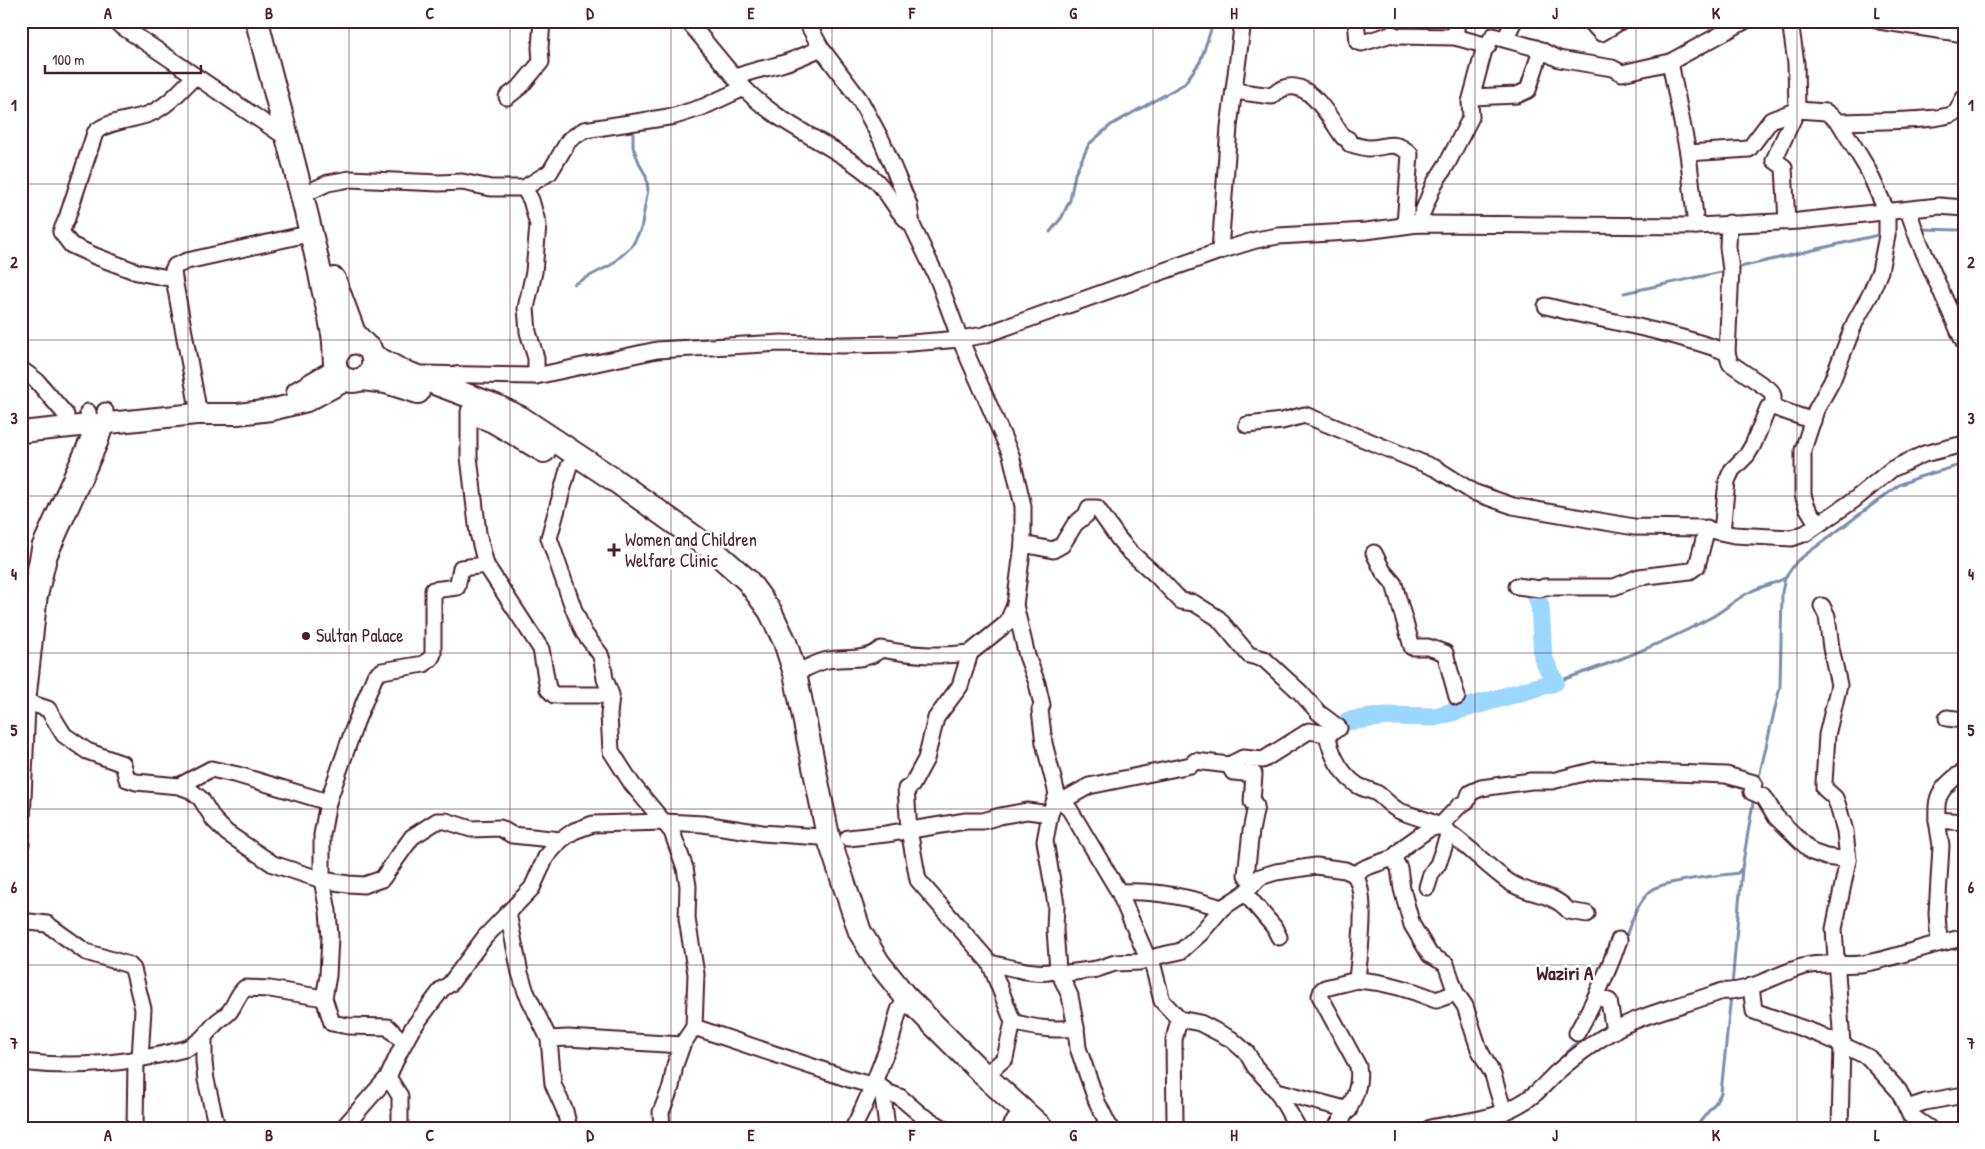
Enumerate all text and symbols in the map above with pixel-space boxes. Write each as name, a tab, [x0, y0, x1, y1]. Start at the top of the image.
text: A	[104, 2, 112, 24]
text: B	[265, 2, 273, 24]
text: C	[426, 2, 435, 24]
text: D	[586, 2, 594, 24]
text: E	[747, 2, 755, 24]
text: F	[908, 2, 916, 24]
text: G	[1069, 2, 1077, 24]
text: H	[1230, 2, 1238, 24]
text: I	[1393, 2, 1397, 24]
text: J	[1552, 2, 1558, 24]
text: K	[1712, 2, 1721, 24]
text: L	[1874, 2, 1880, 24]
scale bar	[45, 42, 201, 74]
text: 100 m	[52, 49, 85, 70]
text: 1	[11, 94, 17, 116]
text: 1	[1968, 94, 1974, 116]
text: 2	[10, 251, 18, 273]
text: 2	[1967, 251, 1975, 273]
text: 3	[10, 407, 18, 429]
text: 3	[1967, 407, 1975, 429]
place label: Women and Children Welfare Clinic	[625, 527, 757, 573]
marker: Women and Children Welfare Clinic	[607, 543, 621, 557]
text: 4	[11, 563, 17, 585]
text: 4	[1968, 563, 1974, 585]
place label: Sultan Palace	[316, 623, 403, 648]
marker: Sultan Palace	[300, 630, 312, 642]
text: 5	[11, 719, 18, 741]
text: 5	[1968, 719, 1975, 741]
text: 6	[11, 876, 18, 898]
text: 6	[1968, 876, 1975, 898]
district label: Waziri A	[1537, 960, 1594, 986]
text: 7	[9, 1032, 18, 1054]
text: 7	[1966, 1032, 1975, 1054]
text: A	[104, 1124, 112, 1146]
text: B	[265, 1124, 273, 1146]
text: C	[426, 1124, 435, 1146]
text: D	[586, 1124, 594, 1146]
text: E	[747, 1124, 755, 1146]
text: F	[908, 1124, 916, 1146]
text: G	[1069, 1124, 1077, 1146]
text: H	[1230, 1124, 1238, 1146]
text: I	[1393, 1124, 1397, 1146]
text: J	[1552, 1124, 1558, 1146]
text: K	[1712, 1124, 1721, 1146]
text: L	[1874, 1124, 1880, 1146]

